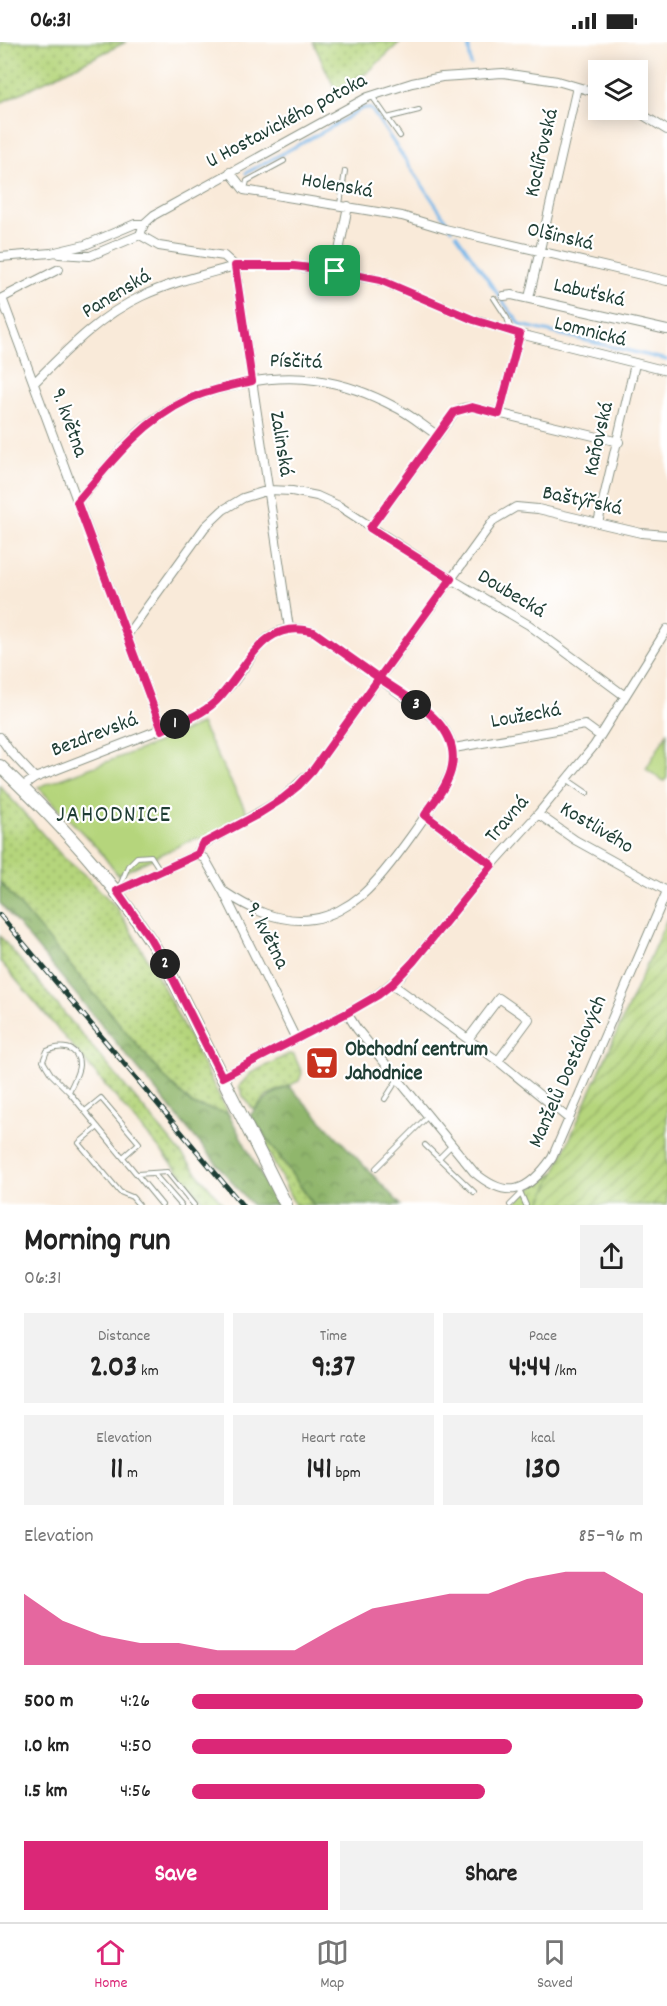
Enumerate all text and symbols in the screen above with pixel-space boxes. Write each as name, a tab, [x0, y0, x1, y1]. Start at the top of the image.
text: 06:31	[30, 6, 71, 37]
map controls	[588, 60, 648, 120]
button: layers	[588, 60, 648, 120]
street label: U Hostavického potoka	[201, 66, 374, 177]
street label: Koclířovská	[518, 105, 568, 200]
street label: Holenská	[299, 166, 376, 208]
street label: Olšinská	[524, 216, 597, 260]
pin	[309, 245, 360, 296]
icon: arrive	[318, 254, 351, 287]
street label: Panenská	[77, 262, 158, 327]
street label: Labuťská	[550, 271, 628, 317]
street label: Lomnická	[551, 310, 630, 357]
street label: Písčitá	[269, 347, 323, 379]
street label: 9. května	[42, 384, 95, 463]
street label: Kaňovská	[577, 398, 623, 479]
street label: Zalinská	[260, 409, 300, 479]
street label: Baštýřská	[539, 479, 625, 525]
street label: Doubecká	[471, 563, 551, 627]
pin: 3	[401, 690, 431, 720]
text: 3	[412, 693, 420, 716]
street label: Loužecká	[488, 696, 564, 738]
street label: Bezdrevská	[47, 706, 143, 766]
pin: 1	[160, 709, 190, 739]
text: 1	[173, 712, 177, 735]
street label: Travná	[479, 789, 538, 851]
street label: Kostlivého	[553, 795, 639, 863]
district label: JAHODNICE	[56, 799, 172, 833]
street label: 9. května	[236, 897, 296, 976]
pin: 2	[150, 949, 180, 979]
text: 2	[162, 952, 169, 975]
street label: Manželů Dostálových	[522, 991, 616, 1153]
place label: Obchodní centrum Jahodnice	[345, 1036, 488, 1090]
supermarket icon: Obchodní centrum Jahodnice	[304, 1045, 340, 1081]
text: Morning run	[24, 1219, 171, 1266]
button: share	[580, 1225, 643, 1288]
text: 06:31	[24, 1265, 61, 1293]
text: Distance	[98, 1325, 150, 1348]
text: Time	[320, 1325, 347, 1348]
text: Pace	[529, 1325, 557, 1348]
text: 2.03	[90, 1348, 137, 1391]
text: 9:37	[312, 1348, 355, 1391]
text: 4:44	[509, 1348, 551, 1391]
text: km	[137, 1360, 159, 1383]
text: /km	[551, 1360, 577, 1383]
text: Elevation	[96, 1427, 152, 1450]
text: Heart rate	[301, 1427, 366, 1450]
text: kcal	[531, 1427, 555, 1450]
text: 11	[110, 1450, 123, 1493]
text: 141	[306, 1450, 332, 1493]
text: 130	[525, 1450, 561, 1493]
text: m	[123, 1462, 138, 1485]
text: bpm	[332, 1462, 361, 1485]
text: Elevation	[24, 1523, 94, 1551]
text: 85–96 m	[579, 1523, 643, 1551]
text: 500 m	[24, 1688, 73, 1716]
text: 4:26	[120, 1688, 150, 1716]
text: 1.0 km	[24, 1733, 69, 1761]
text: 4:50	[120, 1733, 152, 1761]
text: 1.5 km	[24, 1778, 67, 1806]
text: 4:56	[120, 1778, 151, 1806]
button: Save	[24, 1841, 328, 1910]
button: Share	[340, 1841, 643, 1910]
tab: Home	[94, 1936, 128, 1995]
tab: Map	[316, 1936, 349, 1995]
tab: Saved	[537, 1936, 573, 1995]

